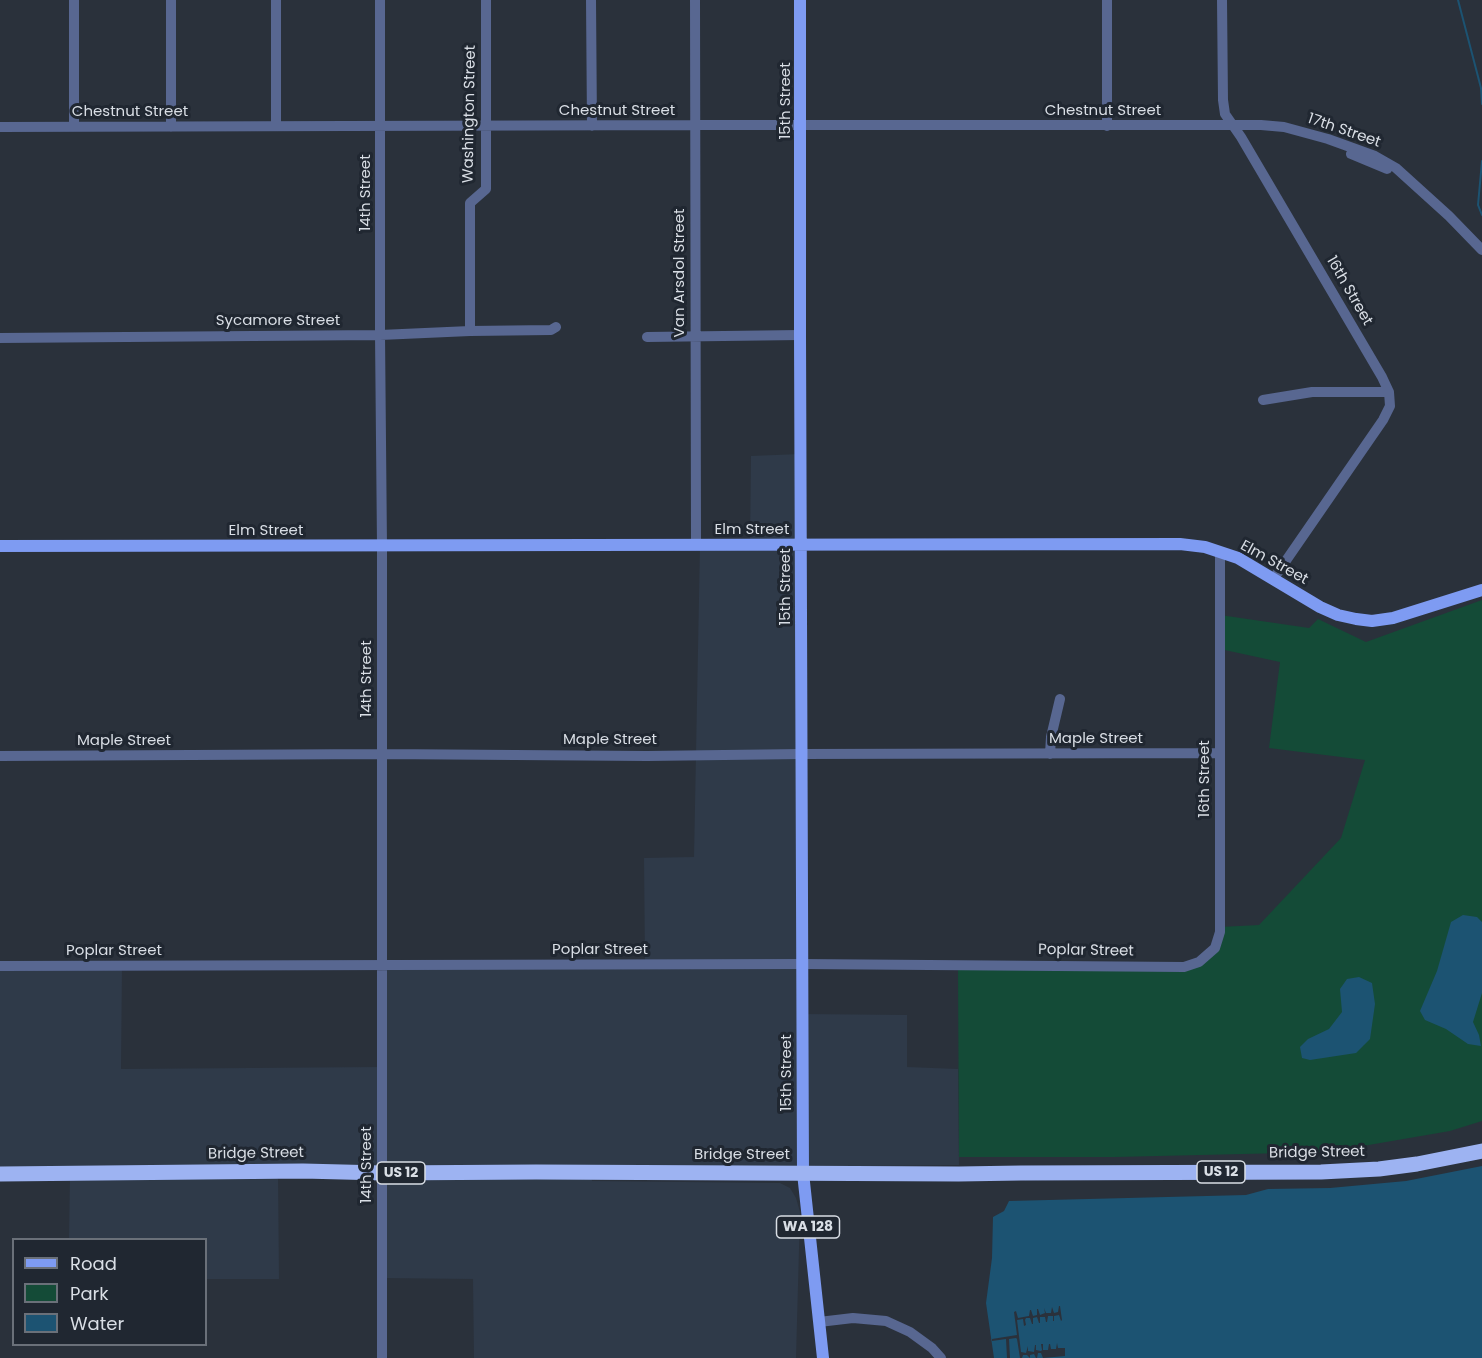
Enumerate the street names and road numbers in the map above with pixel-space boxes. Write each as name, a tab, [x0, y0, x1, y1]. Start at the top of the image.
street label: Washington Street	[460, 45, 480, 183]
street label: 15th Street	[777, 62, 795, 140]
street label: Chestnut Street	[559, 102, 675, 120]
street label: Chestnut Street	[1045, 102, 1161, 120]
street label: Chestnut Street	[72, 103, 188, 121]
street label: 17th Street	[1305, 110, 1383, 152]
street label: 14th Street	[357, 154, 375, 232]
street label: Van Arsdol Street	[671, 209, 689, 337]
street label: 16th Street	[1322, 253, 1376, 329]
street label: Sycamore Street	[216, 312, 340, 330]
street label: Elm Street	[715, 521, 789, 539]
street label: Elm Street	[229, 522, 303, 540]
street label: Elm Street	[1237, 537, 1311, 589]
street label: 15th Street	[777, 548, 795, 626]
street label: 14th Street	[358, 640, 376, 718]
street label: Maple Street	[1049, 730, 1143, 748]
street label: Maple Street	[563, 731, 657, 749]
street label: Maple Street	[77, 732, 171, 750]
street label: 16th Street	[1196, 740, 1214, 818]
street label: Poplar Street	[552, 941, 648, 959]
street label: Poplar Street	[1038, 941, 1134, 961]
street label: Poplar Street	[66, 942, 162, 960]
street label: 15th Street	[778, 1034, 796, 1112]
street label: 14th Street	[358, 1126, 376, 1204]
street label: Bridge Street	[1269, 1143, 1365, 1163]
street label: Bridge Street	[208, 1144, 304, 1164]
street label: Bridge Street	[694, 1146, 790, 1164]
road number: US 12	[1197, 1161, 1245, 1183]
road number: US 12	[377, 1162, 425, 1184]
road number: WA 128	[776, 1216, 840, 1238]

